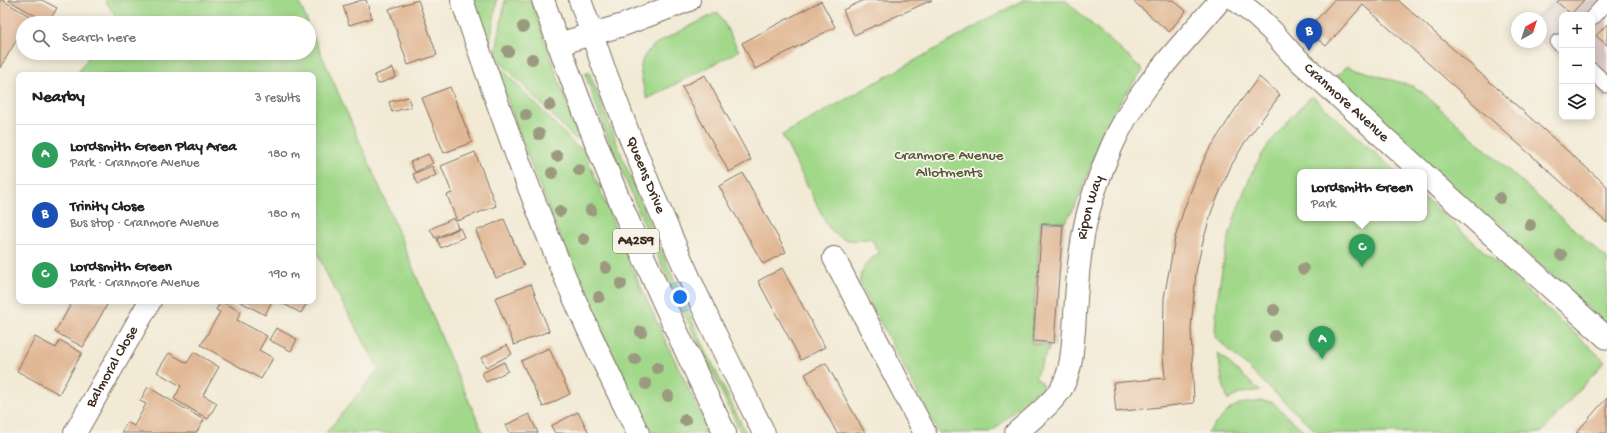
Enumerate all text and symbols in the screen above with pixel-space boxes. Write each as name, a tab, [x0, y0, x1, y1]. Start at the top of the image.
north arrow	[1511, 12, 1547, 48]
map controls	[1559, 12, 1595, 120]
button: +	[1559, 12, 1595, 48]
search box	[16, 16, 316, 60]
pin: B	[1296, 18, 1322, 51]
icon: search	[30, 27, 52, 49]
text: Search here	[62, 29, 136, 47]
button: −	[1559, 48, 1595, 84]
street label: Cranmore Avenue	[1300, 60, 1393, 147]
button: layers	[1559, 84, 1595, 120]
text: Nearby	[32, 88, 85, 108]
text: 3 results	[255, 91, 300, 106]
street label: Queens Drive	[622, 134, 669, 217]
text: Lordsmith Green Play Area	[70, 138, 237, 156]
text: A	[41, 147, 49, 162]
text: 180 m	[268, 147, 300, 162]
park label: Cranmore Avenue Allotments	[894, 147, 1004, 182]
text: Park · Cranmore Avenue	[70, 156, 200, 171]
popup	[1297, 169, 1427, 221]
street label: Ripon Way	[1074, 173, 1108, 241]
text: Lordsmith Green	[1311, 179, 1413, 197]
text: Park	[1311, 197, 1336, 212]
text: Trinity Close	[70, 198, 144, 216]
text: B	[42, 207, 48, 222]
text: 180 m	[268, 207, 300, 222]
text: Bus stop · Cranmore Avenue	[70, 216, 219, 231]
road number: A4259	[613, 229, 659, 253]
pin: C	[1349, 234, 1375, 267]
text: Lordsmith Green	[70, 258, 172, 276]
text: C	[41, 267, 49, 282]
text: 190 m	[269, 267, 300, 282]
text: Park · Cranmore Avenue	[70, 276, 200, 291]
your location	[670, 287, 690, 307]
street label: Balmoral Close	[82, 323, 143, 412]
pin: A	[1309, 326, 1335, 359]

